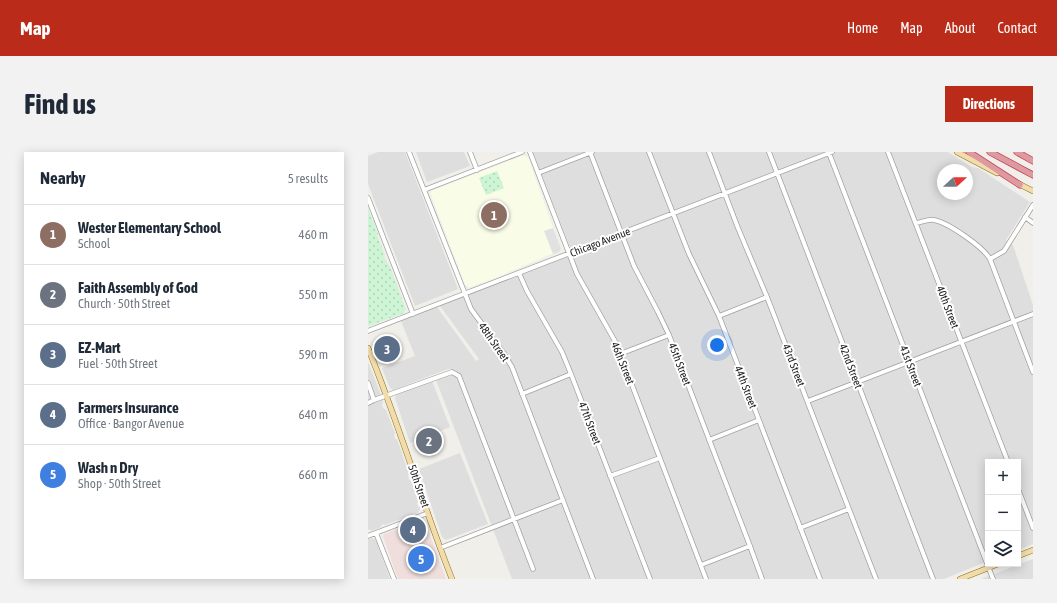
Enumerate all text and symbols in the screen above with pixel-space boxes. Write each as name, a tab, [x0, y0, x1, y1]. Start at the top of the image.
text: Map	[20, 17, 51, 39]
text: Home	[847, 20, 878, 36]
text: Map	[900, 20, 923, 36]
text: About	[945, 20, 976, 36]
text: Contact	[998, 20, 1037, 36]
button: Directions	[945, 86, 1033, 122]
text: Find us	[24, 88, 96, 120]
north arrow	[937, 164, 973, 200]
text: Nearby	[40, 168, 86, 188]
text: 5 results	[288, 171, 328, 186]
pin: 1	[481, 200, 507, 230]
text: Wester Elementary School	[78, 219, 221, 236]
street label: Chicago Avenue	[568, 225, 632, 259]
text: 1	[50, 227, 56, 242]
text: 460 m	[299, 227, 328, 242]
text: School	[78, 236, 110, 251]
text: Faith Assembly of God	[78, 279, 198, 296]
street label: 40th Street	[934, 284, 962, 330]
text: 2	[50, 287, 56, 302]
text: 550 m	[299, 287, 328, 302]
text: Church · 50th Street	[78, 296, 170, 311]
street label: 48th Street	[476, 320, 512, 364]
pin: 3	[374, 334, 400, 364]
your location	[707, 335, 727, 355]
text: EZ-Mart	[78, 339, 121, 356]
street label: 46th Street	[609, 340, 637, 386]
street label: 45th Street	[666, 341, 694, 387]
street label: 43rd Street	[780, 342, 808, 388]
street label: 42nd Street	[837, 342, 865, 390]
street label: 41st Street	[898, 344, 924, 388]
text: 3	[50, 347, 56, 362]
text: 590 m	[299, 347, 328, 362]
text: Fuel · 50th Street	[78, 356, 158, 371]
street label: 44th Street	[732, 364, 760, 410]
text: Farmers Insurance	[78, 399, 179, 416]
street label: 47th Street	[576, 400, 604, 446]
text: 4	[50, 407, 56, 422]
text: 640 m	[299, 407, 328, 422]
text: Office · Bangor Avenue	[78, 416, 184, 431]
pin: 2	[416, 426, 442, 456]
text: Wash n Dry	[78, 459, 138, 476]
map controls	[985, 459, 1021, 567]
button: +	[985, 459, 1021, 495]
street label: 50th Street	[406, 463, 432, 509]
text: 5	[50, 467, 56, 482]
text: 660 m	[299, 467, 328, 482]
text: Shop · 50th Street	[78, 476, 161, 491]
button: −	[985, 495, 1021, 531]
pin: 4	[400, 515, 426, 545]
button: layers	[985, 531, 1021, 567]
pin: 5	[408, 544, 434, 574]

